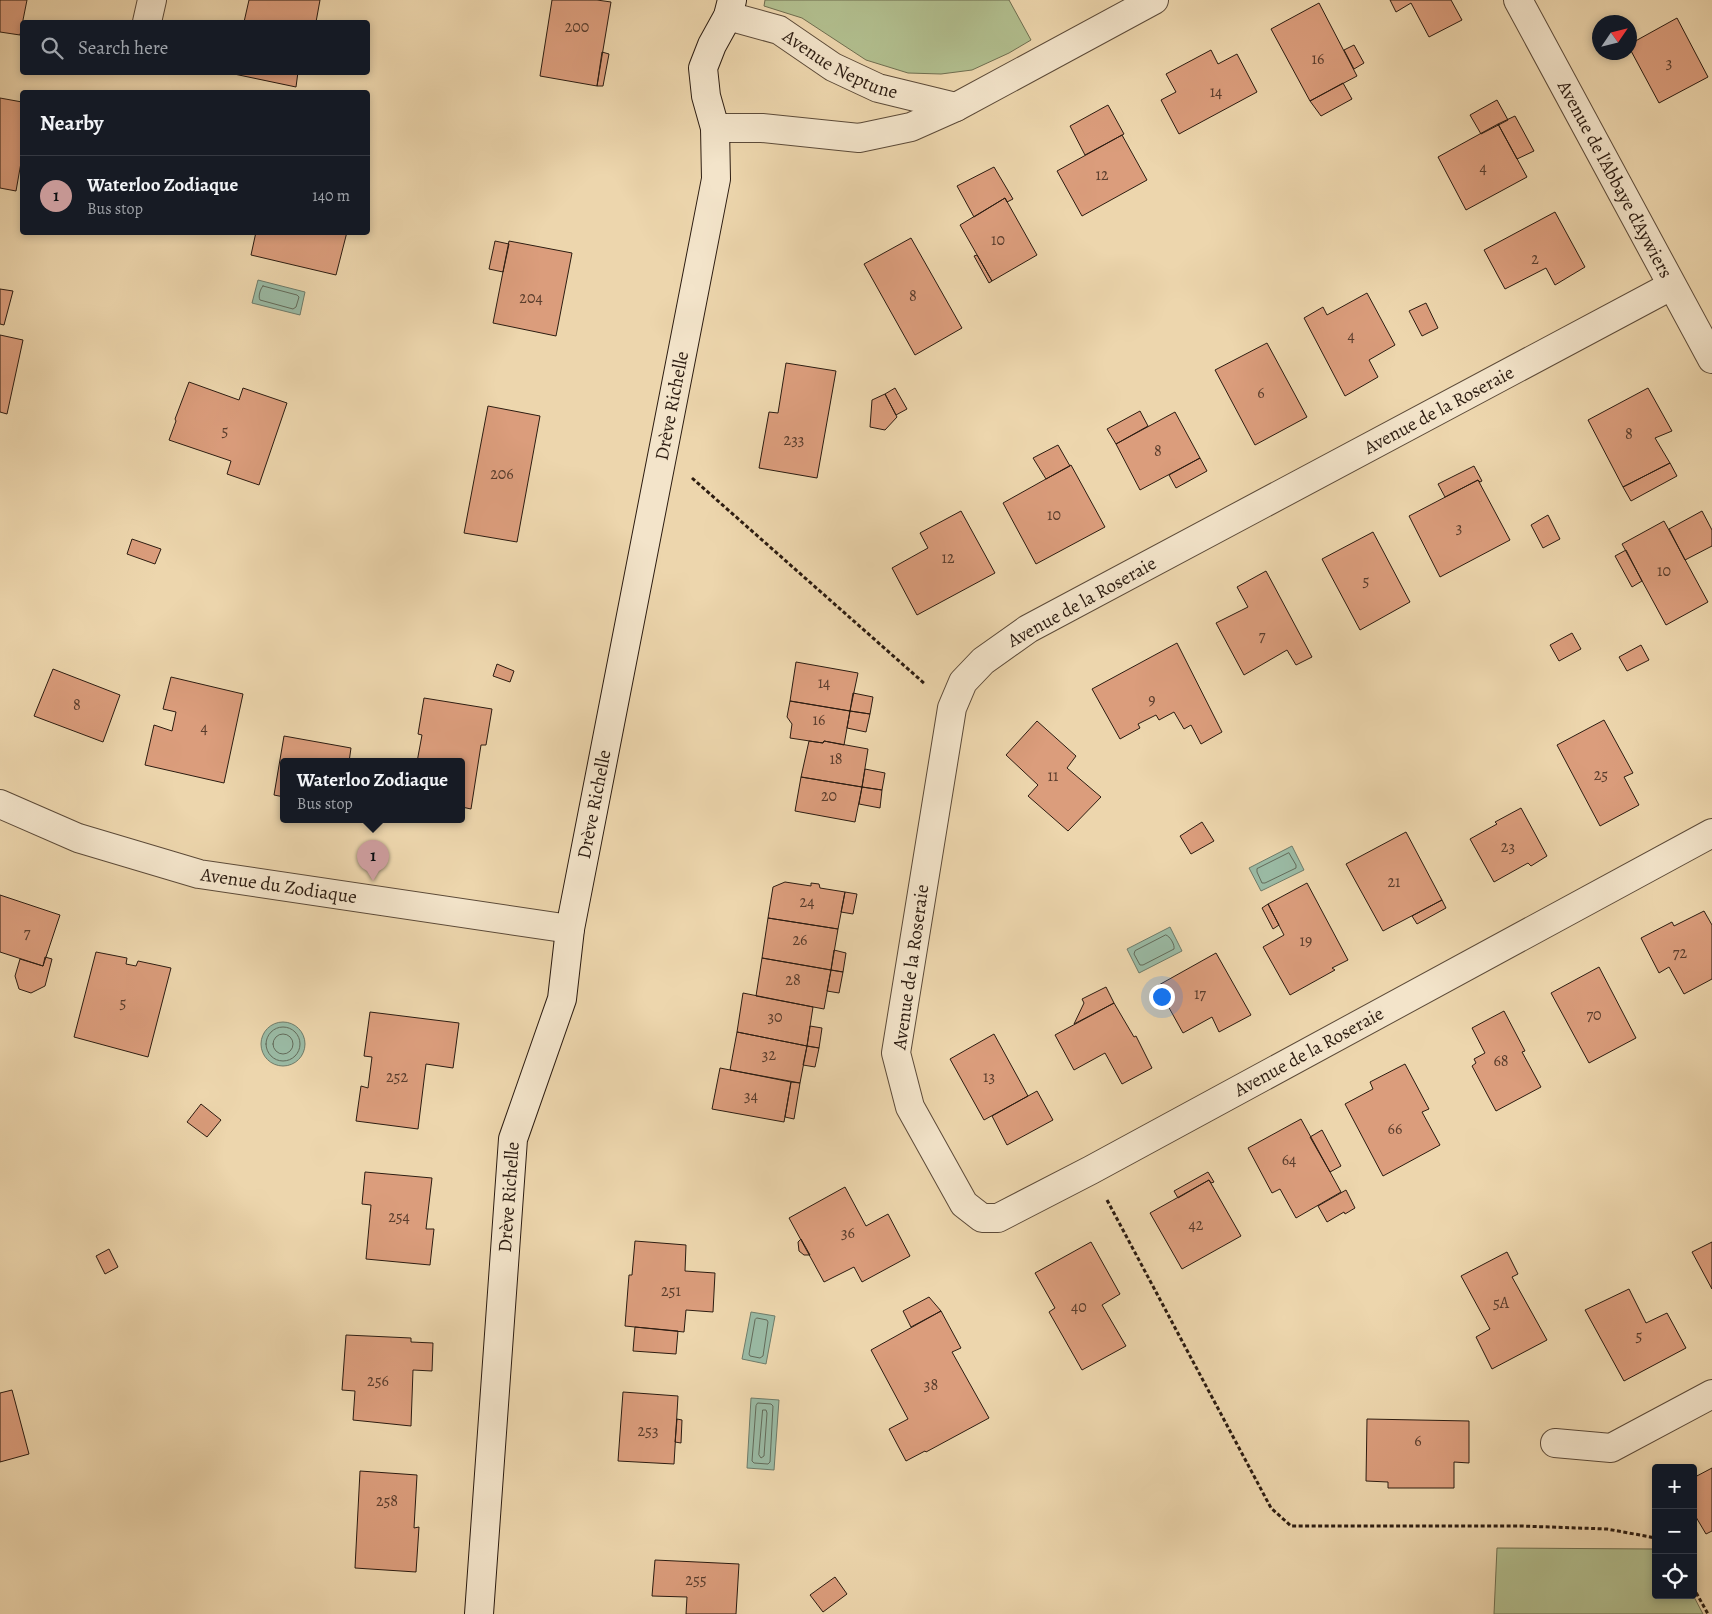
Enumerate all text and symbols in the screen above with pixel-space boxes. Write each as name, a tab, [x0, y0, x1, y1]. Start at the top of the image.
north arrow	[1592, 15, 1637, 60]
house number: 200	[565, 16, 589, 38]
search box	[20, 20, 370, 75]
street label: Avenue Neptune	[777, 23, 900, 105]
icon: search	[38, 34, 66, 62]
text: Search here	[78, 35, 168, 61]
house number: 16	[1312, 48, 1324, 70]
house number: 3	[1666, 52, 1672, 74]
street label: Avenue de l'Abbaye d'Aywiers	[1551, 75, 1679, 283]
house number: 14	[1210, 81, 1222, 103]
text: Nearby	[40, 109, 103, 137]
house number: 4	[1479, 157, 1487, 179]
house number: 12	[1095, 164, 1109, 186]
text: Waterloo Zodiaque	[87, 172, 238, 198]
text: 1	[53, 185, 59, 207]
text: 140 m	[312, 185, 350, 207]
text: Bus stop	[87, 198, 143, 220]
house number: 10	[991, 229, 1005, 251]
house number: 2	[1531, 248, 1539, 270]
house number: 8	[909, 285, 917, 307]
house number: 204	[519, 287, 543, 309]
house number: 4	[1347, 325, 1355, 347]
street label: Drève Richelle	[649, 349, 695, 463]
street label: Avenue de la Roseraie	[1358, 359, 1519, 461]
house number: 6	[1257, 382, 1265, 404]
house number: 5	[222, 420, 229, 442]
house number: 8	[1625, 423, 1633, 445]
house number: 233	[784, 429, 804, 451]
house number: 8	[1154, 440, 1162, 462]
house number: 206	[490, 463, 514, 485]
house number: 10	[1047, 504, 1061, 526]
house number: 3	[1456, 517, 1462, 539]
house number: 12	[941, 547, 955, 569]
street label: Avenue de la Roseraie	[1002, 550, 1161, 654]
house number: 10	[1657, 560, 1671, 582]
house number: 5	[1363, 570, 1370, 592]
house number: 7	[1259, 625, 1266, 647]
house number: 14	[818, 672, 830, 694]
house number: 9	[1148, 689, 1156, 711]
house number: 8	[73, 694, 81, 716]
house number: 16	[813, 709, 825, 731]
house number: 4	[200, 717, 208, 739]
street label: Drève Richelle	[571, 748, 618, 861]
house number: 18	[829, 748, 843, 770]
popup	[280, 758, 465, 823]
house number: 25	[1594, 764, 1608, 786]
house number: 11	[1048, 765, 1059, 787]
text: Waterloo Zodiaque	[297, 767, 448, 793]
house number: 20	[821, 785, 837, 807]
text: Bus stop	[297, 793, 353, 815]
house number: 23	[1501, 836, 1515, 858]
pin: 1	[357, 840, 389, 881]
street label: Avenue du Zodiaque	[198, 861, 359, 910]
house number: 21	[1387, 871, 1401, 893]
street label: Avenue de la Roseraie	[886, 883, 935, 1052]
house number: 24	[800, 891, 814, 913]
house number: 7	[24, 922, 31, 944]
house number: 26	[793, 929, 808, 951]
house number: 19	[1300, 930, 1312, 952]
house number: 72	[1673, 942, 1688, 964]
house number: 28	[785, 969, 801, 991]
house number: 17	[1194, 983, 1206, 1005]
your location	[1149, 984, 1175, 1010]
house number: 5	[120, 992, 127, 1014]
street label: Avenue de la Roseraie	[1229, 1001, 1388, 1103]
house number: 70	[1586, 1004, 1602, 1026]
house number: 30	[767, 1006, 783, 1028]
house number: 32	[762, 1044, 777, 1066]
house number: 68	[1493, 1050, 1509, 1072]
house number: 252	[386, 1066, 408, 1088]
house number: 13	[983, 1066, 995, 1088]
house number: 34	[744, 1085, 758, 1107]
house number: 66	[1388, 1118, 1402, 1140]
street label: Drève Richelle	[492, 1141, 526, 1253]
house number: 64	[1282, 1149, 1296, 1171]
house number: 254	[388, 1206, 410, 1228]
house number: 42	[1189, 1214, 1204, 1236]
house number: 36	[841, 1222, 855, 1244]
house number: 251	[661, 1280, 682, 1302]
house number: 5A	[1493, 1292, 1510, 1314]
house number: 40	[1071, 1296, 1087, 1318]
house number: 5	[1636, 1325, 1643, 1347]
house number: 256	[367, 1370, 389, 1392]
house number: 38	[924, 1374, 938, 1396]
house number: 253	[637, 1420, 659, 1442]
house number: 6	[1414, 1430, 1422, 1452]
map controls	[1652, 1464, 1697, 1599]
button: +	[1652, 1464, 1697, 1509]
house number: 258	[376, 1490, 398, 1512]
button: −	[1652, 1509, 1697, 1554]
button: locate	[1652, 1554, 1697, 1599]
house number: 255	[685, 1569, 707, 1591]

